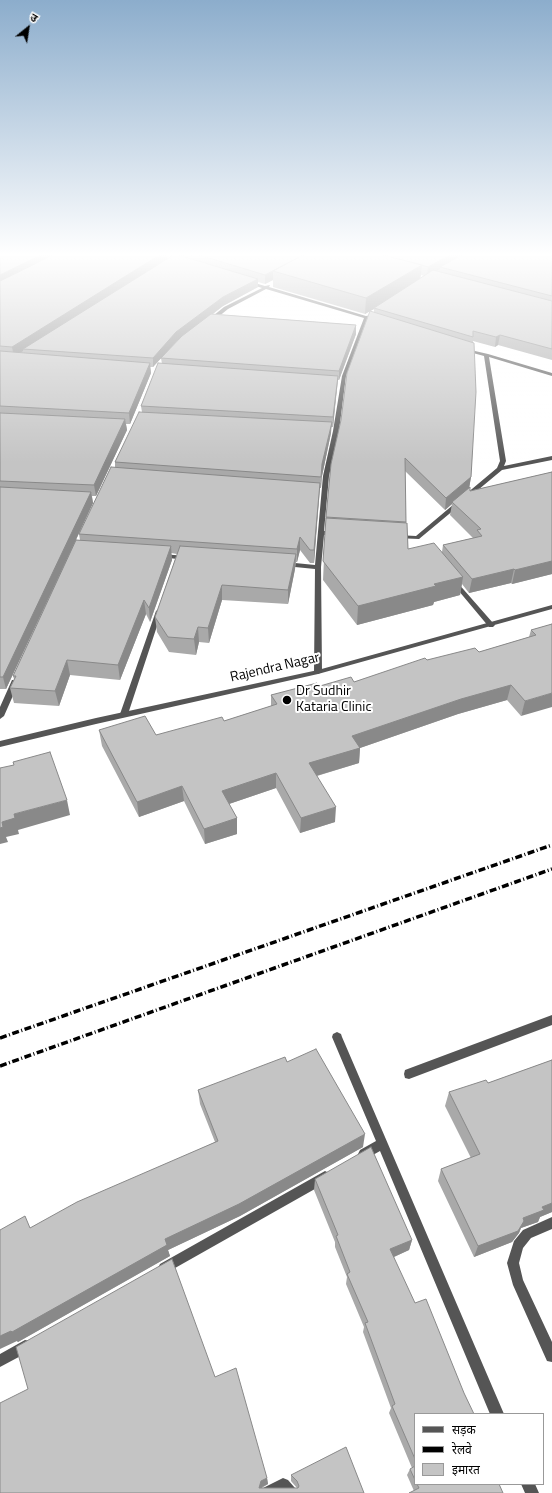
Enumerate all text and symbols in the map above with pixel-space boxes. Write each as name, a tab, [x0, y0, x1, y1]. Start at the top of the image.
north arrow	[8, 8, 48, 48]
text: उ	[27, 9, 41, 26]
street label: Rajendra Nagar	[229, 650, 321, 686]
place label: Dr Sudhir Kataria Clinic	[296, 684, 372, 716]
marker: Dr Sudhir Kataria Clinic	[281, 694, 293, 706]
legend	[414, 1413, 544, 1485]
text: सड़क	[452, 1420, 476, 1439]
text: रेलवे	[452, 1440, 472, 1459]
text: इमारत	[452, 1460, 480, 1479]

